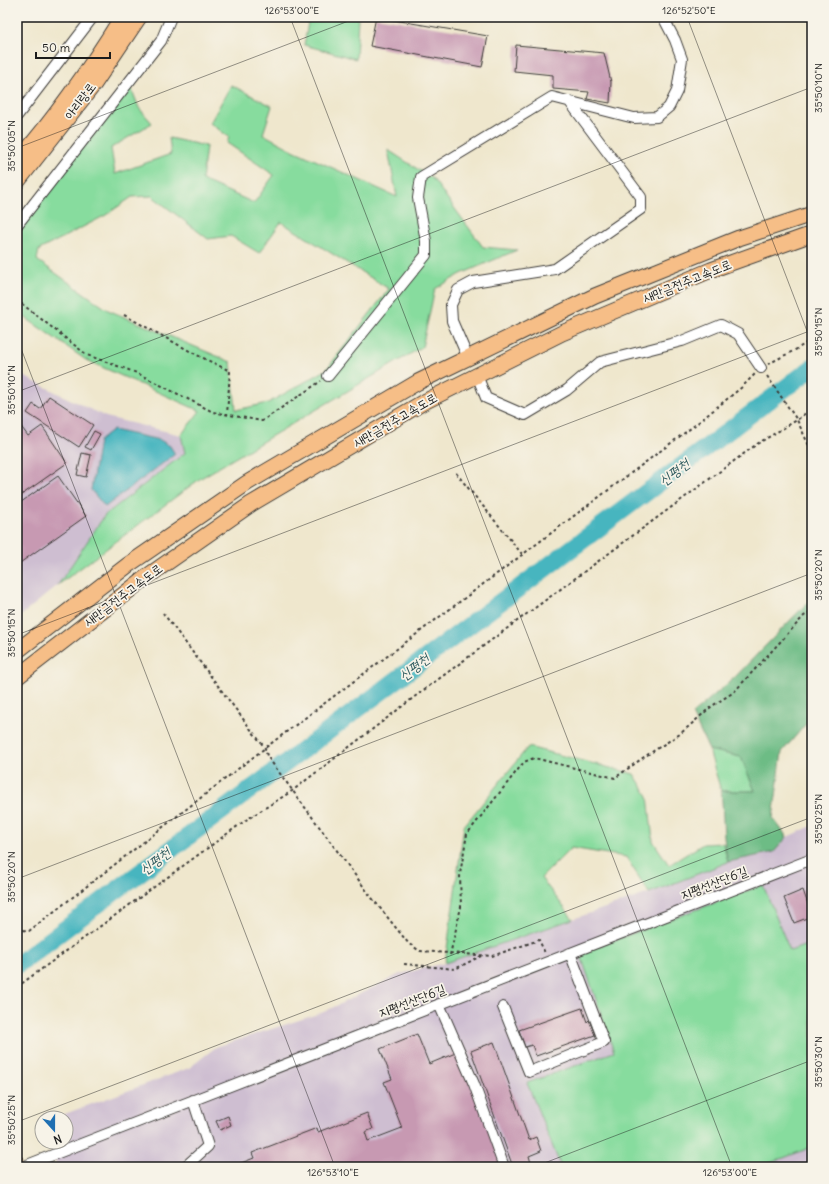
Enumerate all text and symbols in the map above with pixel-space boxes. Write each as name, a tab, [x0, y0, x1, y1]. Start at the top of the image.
text: 126°53'00"E	[265, 4, 319, 17]
text: 126°52'50"E	[662, 4, 716, 17]
scale bar	[36, 34, 110, 60]
text: 50 m	[42, 40, 71, 55]
text: 35°50'10"N	[812, 63, 825, 113]
street label: 아리랑로	[61, 79, 99, 123]
text: 35°50'05"N	[5, 120, 18, 172]
street label: 새만금전주고속도로	[640, 255, 734, 307]
text: 35°50'15"N	[812, 307, 825, 357]
text: 35°50'10"N	[5, 365, 18, 415]
street label: 새만금전주고속도로	[350, 389, 440, 451]
water label: 신평천	[655, 454, 694, 489]
text: 35°50'20"N	[812, 549, 825, 601]
street label: 새만금전주고속도로	[80, 560, 166, 630]
text: 35°50'15"N	[5, 608, 18, 658]
water label: 신평천	[395, 649, 434, 684]
text: 35°50'25"N	[812, 794, 825, 844]
water label: 신평천	[136, 843, 175, 878]
text: 35°50'20"N	[5, 851, 18, 903]
street label: 지평선산단6길	[678, 862, 750, 904]
street label: 지평선산단6길	[376, 980, 448, 1022]
text: 35°50'30"N	[812, 1036, 825, 1088]
text: 35°50'25"N	[5, 1095, 18, 1145]
north arrow	[34, 1110, 74, 1150]
text: N	[52, 1131, 64, 1147]
text: 126°53'10"E	[307, 1166, 359, 1179]
text: 126°53'00"E	[703, 1166, 757, 1179]

